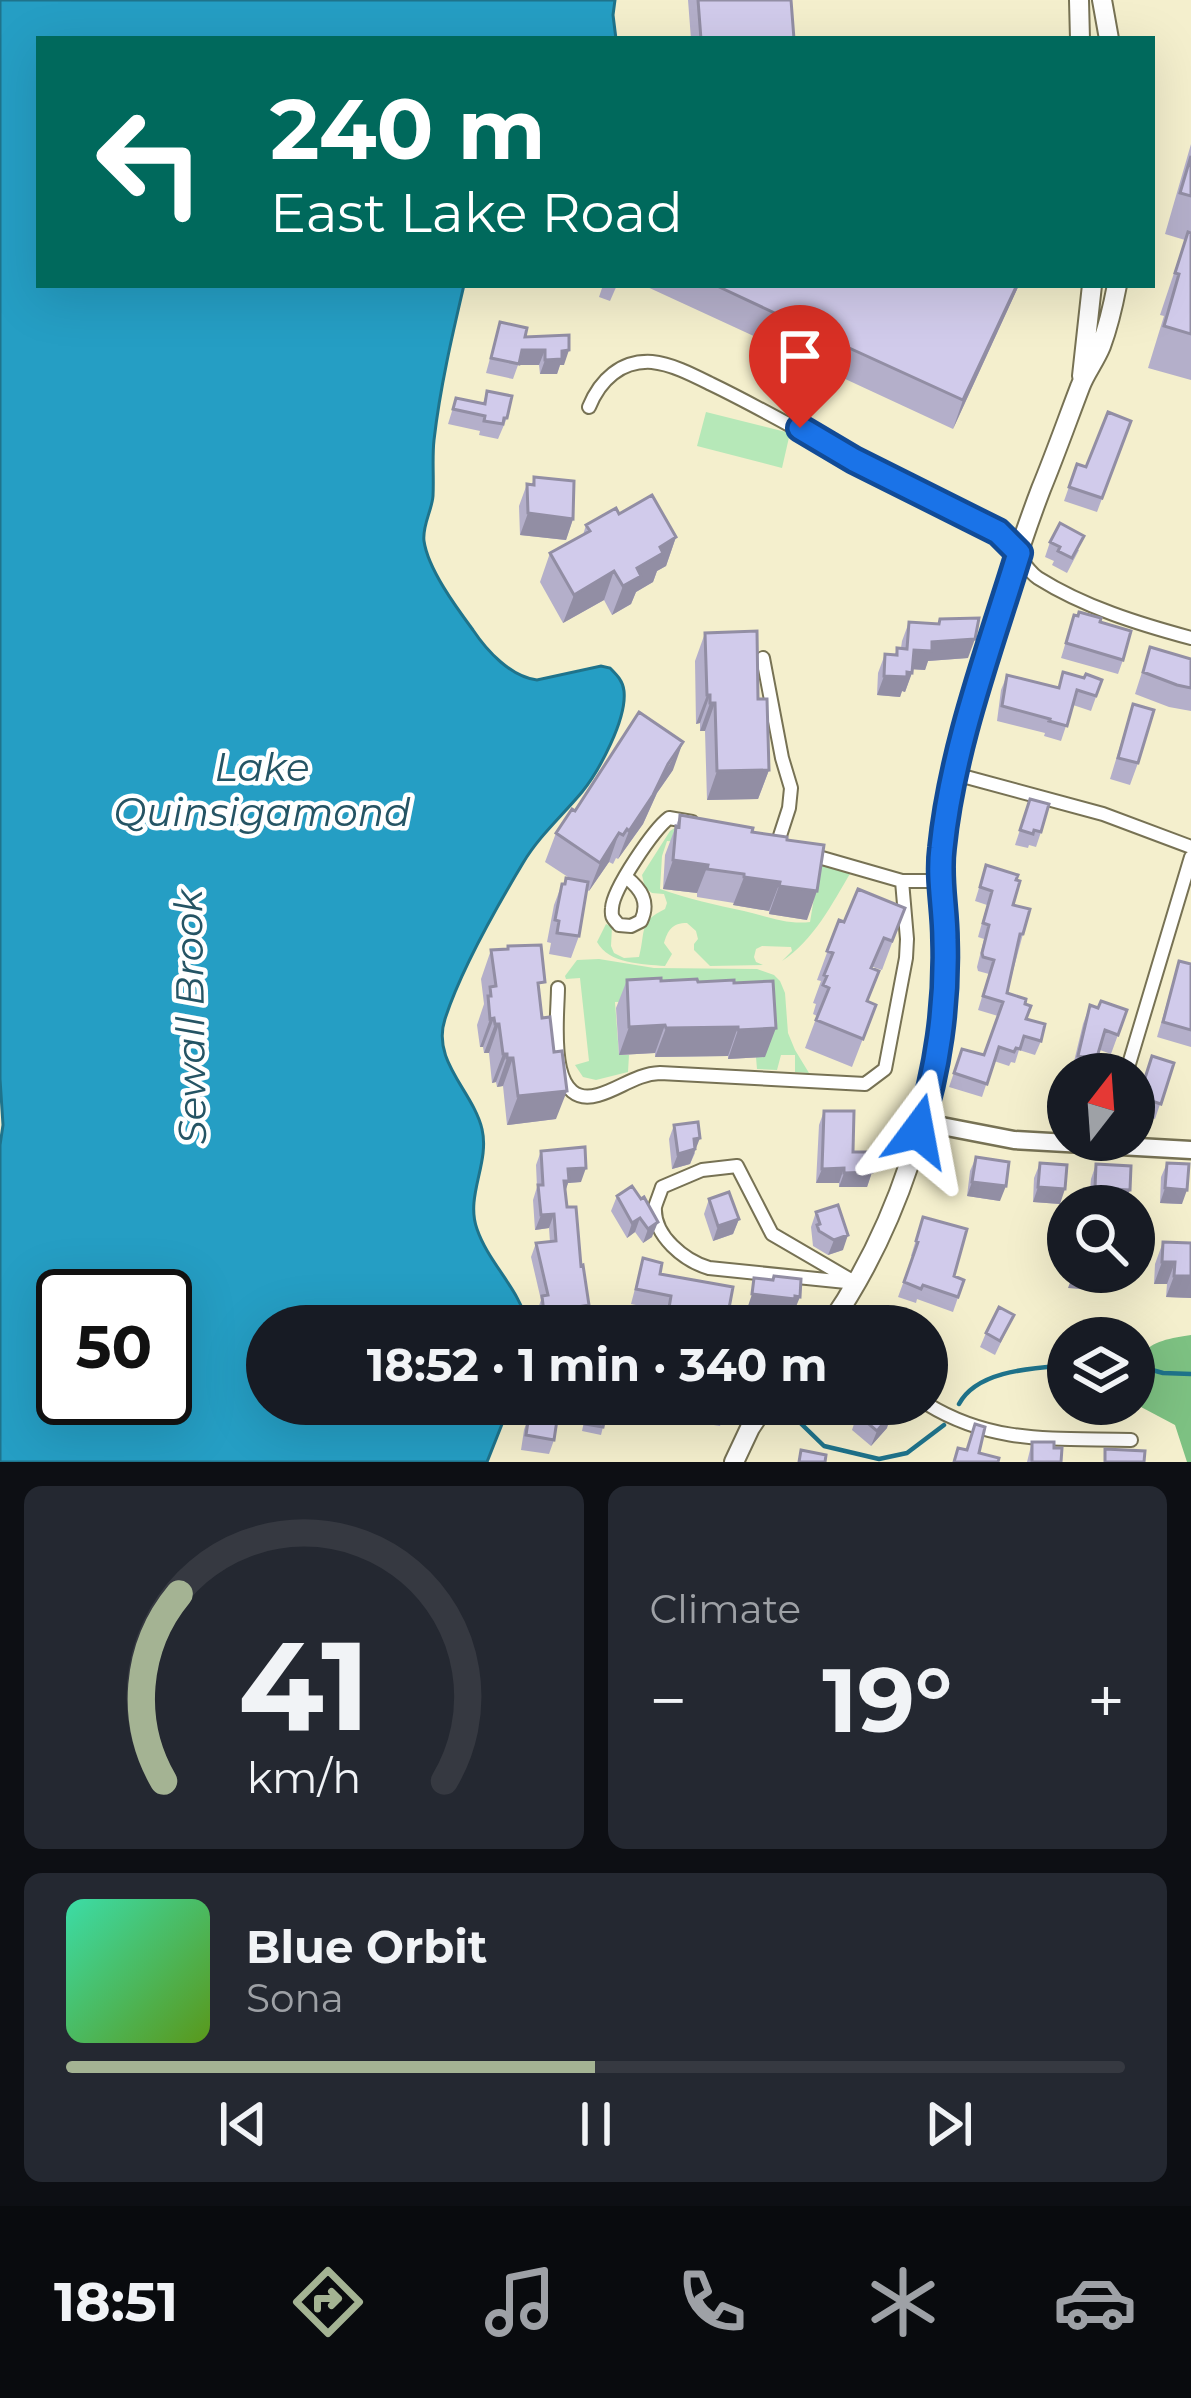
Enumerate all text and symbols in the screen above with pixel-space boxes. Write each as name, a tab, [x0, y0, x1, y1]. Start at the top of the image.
text: 240 m	[270, 78, 546, 180]
icon: left	[72, 84, 228, 240]
text: East Lake Road	[270, 180, 683, 246]
pin	[749, 305, 851, 428]
icon: arrive	[767, 323, 833, 389]
water label: Lake Quinsigamond	[113, 743, 411, 836]
water label: Sewall Brook	[164, 887, 216, 1145]
north arrow	[1047, 1053, 1155, 1161]
map controls	[1047, 1053, 1155, 1425]
position arrow	[855, 1068, 981, 1194]
button: search	[1047, 1185, 1155, 1293]
speed limit sign: 50	[36, 1269, 192, 1425]
button: layers	[1047, 1317, 1155, 1425]
text: 18:52 · 1 min · 340 m	[367, 1337, 827, 1392]
text: Climate	[650, 1585, 801, 1633]
text: 41	[238, 1609, 370, 1761]
text: 19°	[822, 1645, 952, 1755]
text: −	[650, 1660, 687, 1741]
text: +	[1087, 1660, 1125, 1741]
text: km/h	[247, 1750, 361, 1803]
text: Blue Orbit	[246, 1919, 487, 1974]
text: Sona	[246, 1974, 344, 2022]
icon: previous	[210, 2091, 276, 2157]
icon: pause	[563, 2091, 629, 2157]
icon: next	[916, 2091, 982, 2157]
icon: directions	[286, 2260, 370, 2344]
icon: music	[478, 2260, 562, 2344]
icon: phone	[670, 2260, 754, 2344]
icon: climate	[861, 2260, 945, 2344]
icon: car	[1053, 2260, 1137, 2344]
text: 18:51	[54, 2269, 178, 2335]

